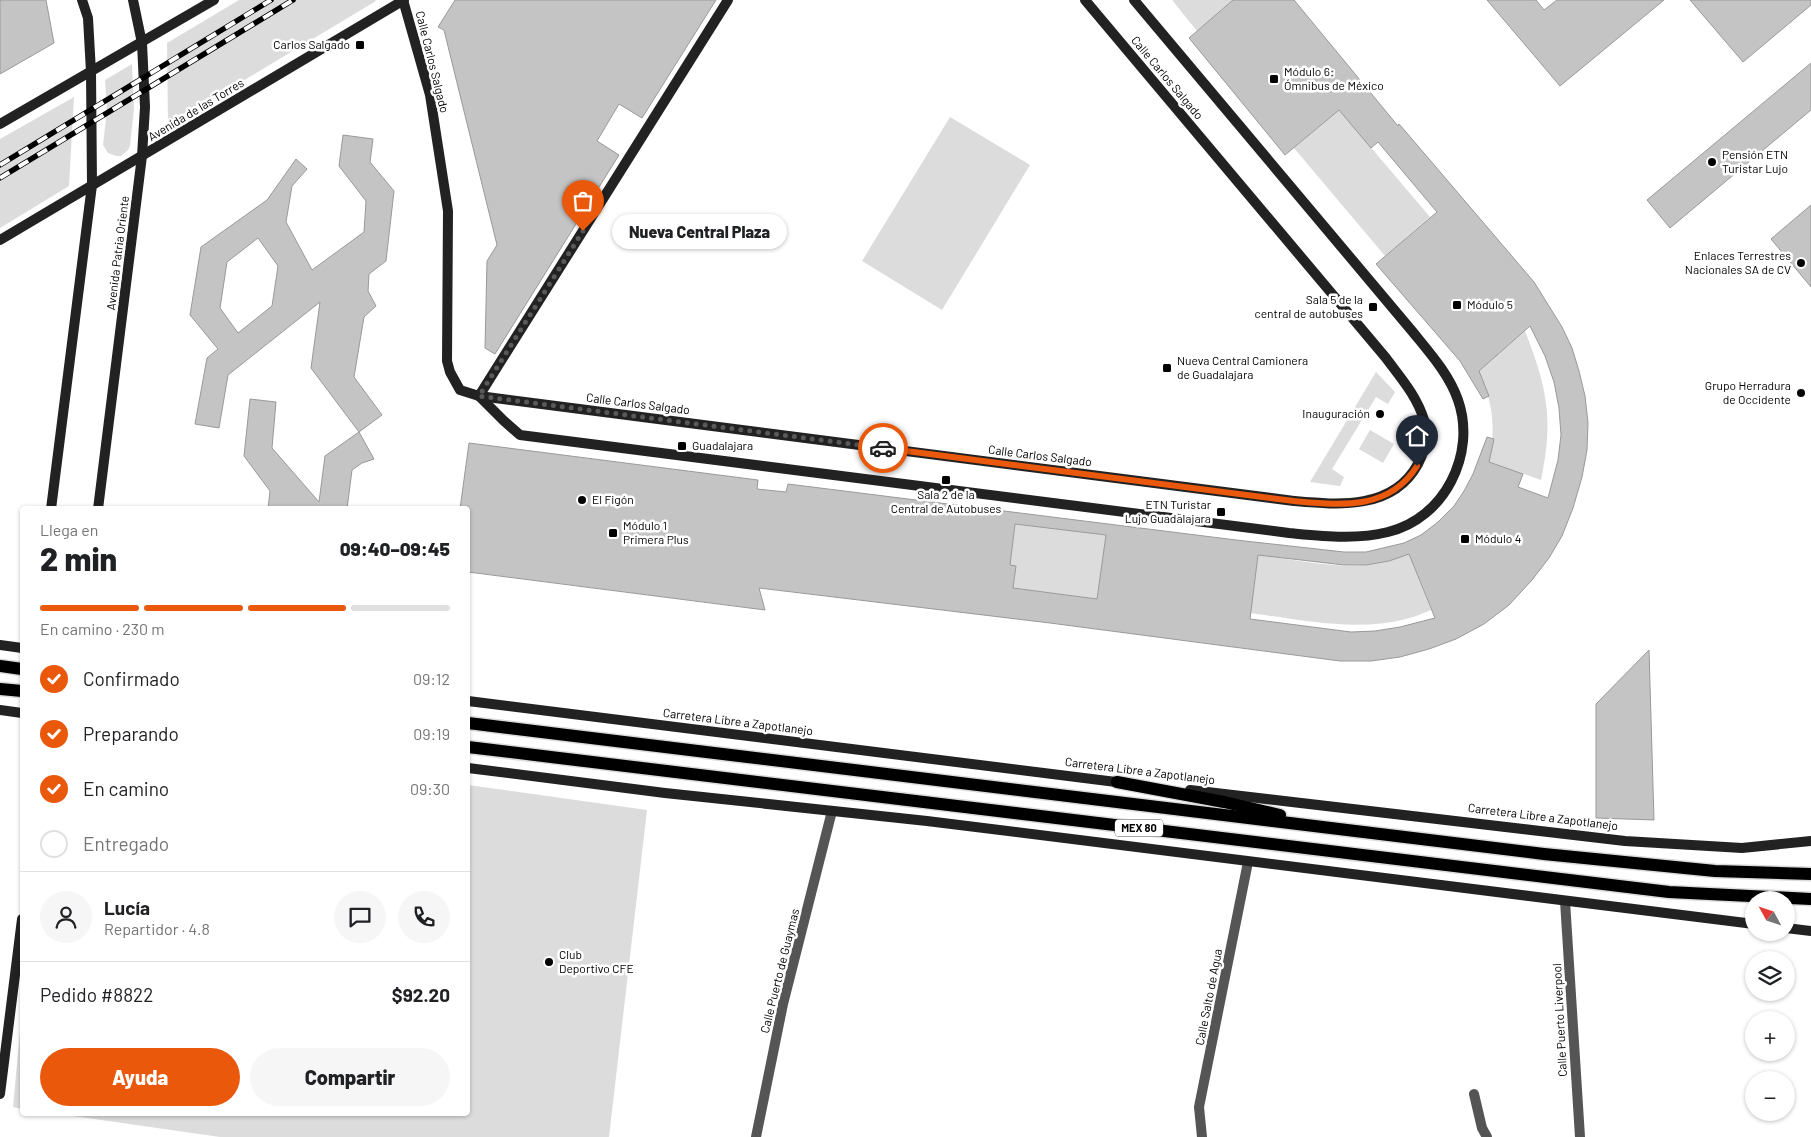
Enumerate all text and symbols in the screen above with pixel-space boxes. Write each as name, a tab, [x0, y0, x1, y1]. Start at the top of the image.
street label: Calle Carlos Salgado	[414, 9, 452, 114]
street label: Calle Carlos Salgado	[1129, 33, 1207, 122]
place label: Carlos Salgado	[273, 37, 350, 51]
marker: Carlos Salgado	[354, 39, 366, 51]
place label: Módulo 6: Ómnibus de México	[1284, 64, 1384, 92]
marker: Módulo 6: Ómnibus de México	[1268, 73, 1280, 85]
street label: Avenida de las Torres	[145, 75, 246, 143]
place label: Pensión ETN Turistar Lujo	[1722, 147, 1788, 175]
marker: Pensión ETN Turistar Lujo	[1706, 156, 1718, 168]
pin	[562, 180, 604, 231]
icon: bag	[569, 187, 597, 215]
street label: Avenida Patria Oriente	[103, 195, 131, 311]
callout: Nueva Central Plaza	[613, 214, 788, 248]
text: Nueva Central Plaza	[629, 222, 770, 241]
place label: Enlaces Terrestres Nacionales SA de CV	[1685, 248, 1791, 276]
marker: Enlaces Terrestres Nacionales SA de CV	[1795, 257, 1807, 269]
place label: Sala 5 de la central de autobuses	[1254, 292, 1363, 320]
place label: Módulo 5	[1467, 297, 1513, 311]
marker: Módulo 5	[1451, 299, 1463, 311]
marker: Sala 5 de la central de autobuses	[1367, 301, 1379, 313]
place label: Nueva Central Camionera de Guadalajara	[1177, 353, 1308, 381]
marker: Nueva Central Camionera de Guadalajara	[1161, 362, 1173, 374]
place label: Grupo Herradura de Occidente	[1705, 378, 1791, 406]
marker: Grupo Herradura de Occidente	[1795, 387, 1807, 399]
street label: Calle Carlos Salgado	[585, 390, 691, 416]
place label: Inauguración	[1302, 406, 1370, 420]
marker: Inauguración	[1374, 408, 1386, 420]
pin	[1396, 415, 1438, 466]
icon: home	[1403, 422, 1431, 450]
courier	[858, 423, 908, 473]
icon: car	[869, 434, 897, 462]
place label: Guadalajara	[692, 438, 753, 452]
marker: Guadalajara	[676, 440, 688, 452]
street label: Calle Carlos Salgado	[987, 442, 1093, 468]
marker: Sala 2 de la Central de Autobuses	[940, 474, 952, 486]
place label: Sala 2 de la Central de Autobuses	[891, 487, 1002, 515]
place label: El Figón	[592, 492, 634, 506]
marker: El Figón	[576, 494, 588, 506]
place label: ETN Turistar Lujo Guadalajara	[1125, 497, 1212, 525]
marker: ETN Turistar Lujo Guadalajara	[1215, 506, 1227, 518]
place label: Módulo 1 Primera Plus	[623, 518, 689, 546]
text: Llega en	[40, 520, 98, 539]
marker: Módulo 1 Primera Plus	[607, 527, 619, 539]
place label: Módulo 4	[1475, 531, 1521, 545]
marker: Módulo 4	[1459, 533, 1471, 545]
text: 09:40–09:45	[340, 537, 450, 560]
text: 2 min	[40, 539, 117, 577]
text: En camino · 230 m	[40, 619, 165, 638]
icon: check	[40, 665, 68, 693]
text: Confirmado	[83, 667, 180, 690]
text: 09:12	[413, 669, 450, 688]
street label: Carretera Libre a Zapotlanejo	[662, 705, 814, 737]
icon: check	[40, 720, 68, 748]
text: Preparando	[83, 722, 179, 745]
text: 09:19	[413, 724, 450, 743]
street label: Carretera Libre a Zapotlanejo	[1064, 754, 1216, 786]
icon: check	[40, 775, 68, 803]
text: En camino	[83, 777, 169, 800]
text: 09:30	[410, 779, 450, 798]
street label: Carretera Libre a Zapotlanejo	[1467, 800, 1619, 832]
road number: MEX 80	[1115, 820, 1163, 836]
text: Entregado	[83, 832, 169, 855]
button: person	[40, 891, 92, 943]
button: chat	[334, 891, 386, 943]
button: phone	[398, 891, 450, 943]
north arrow	[1745, 891, 1795, 941]
map controls	[1745, 891, 1795, 1121]
text: Lucía	[104, 896, 150, 919]
street label: Calle Puerto de Guaymas	[757, 907, 801, 1034]
text: Repartidor · 4.8	[104, 919, 210, 938]
place label: Club Deportivo CFE	[559, 947, 634, 975]
street label: Calle Salto de Agua	[1192, 947, 1224, 1046]
button: layers	[1745, 951, 1795, 1001]
marker: Club Deportivo CFE	[543, 956, 555, 968]
street label: Calle Puerto Liverpool	[1549, 963, 1569, 1077]
text: Pedido #8822	[40, 983, 153, 1006]
text: $92.20	[392, 983, 450, 1006]
button: +	[1745, 1011, 1795, 1061]
button: Ayuda	[40, 1048, 240, 1106]
button: Compartir	[250, 1048, 450, 1106]
button: −	[1745, 1071, 1795, 1121]

